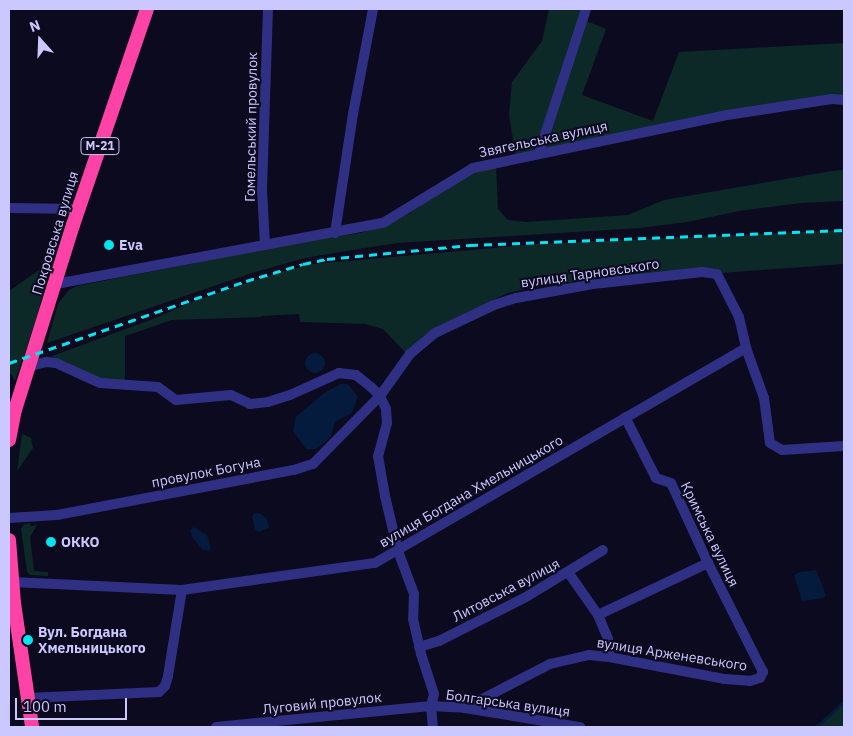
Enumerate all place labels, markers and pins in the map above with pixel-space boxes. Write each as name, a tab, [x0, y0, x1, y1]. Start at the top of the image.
place label: Eva	[119, 237, 143, 253]
marker: Eva	[103, 239, 115, 251]
place label: ОККО	[61, 534, 100, 550]
marker: ОККО	[45, 536, 57, 548]
place label: Вул. Богдана Хмельницького	[38, 624, 146, 656]
marker: Вул. Богдана Хмельницького	[22, 634, 34, 646]

